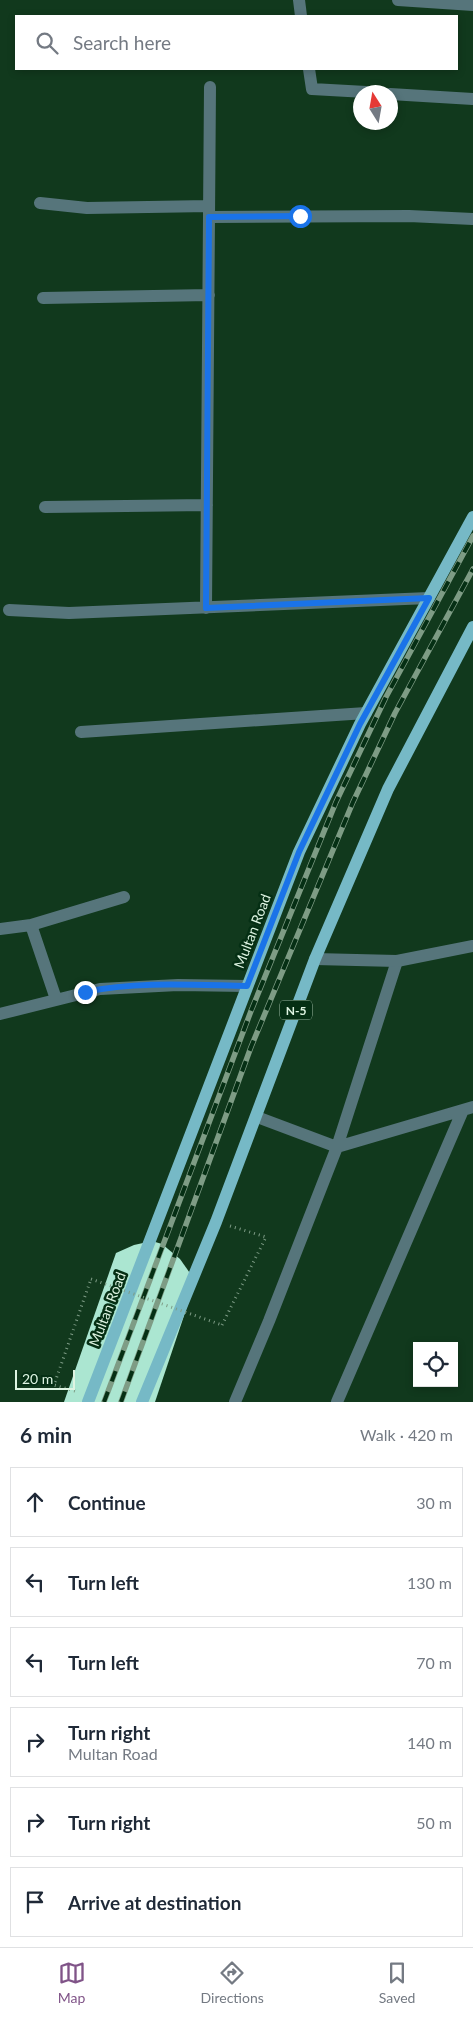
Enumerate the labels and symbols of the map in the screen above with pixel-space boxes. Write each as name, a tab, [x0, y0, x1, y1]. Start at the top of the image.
north arrow	[353, 85, 398, 130]
route start	[289, 205, 312, 228]
street label: Multan Road	[230, 891, 274, 971]
route end	[74, 981, 97, 1004]
road number: N-5	[280, 1000, 312, 1020]
street label: Multan Road	[85, 1269, 129, 1349]
scale bar	[15, 1367, 75, 1390]

